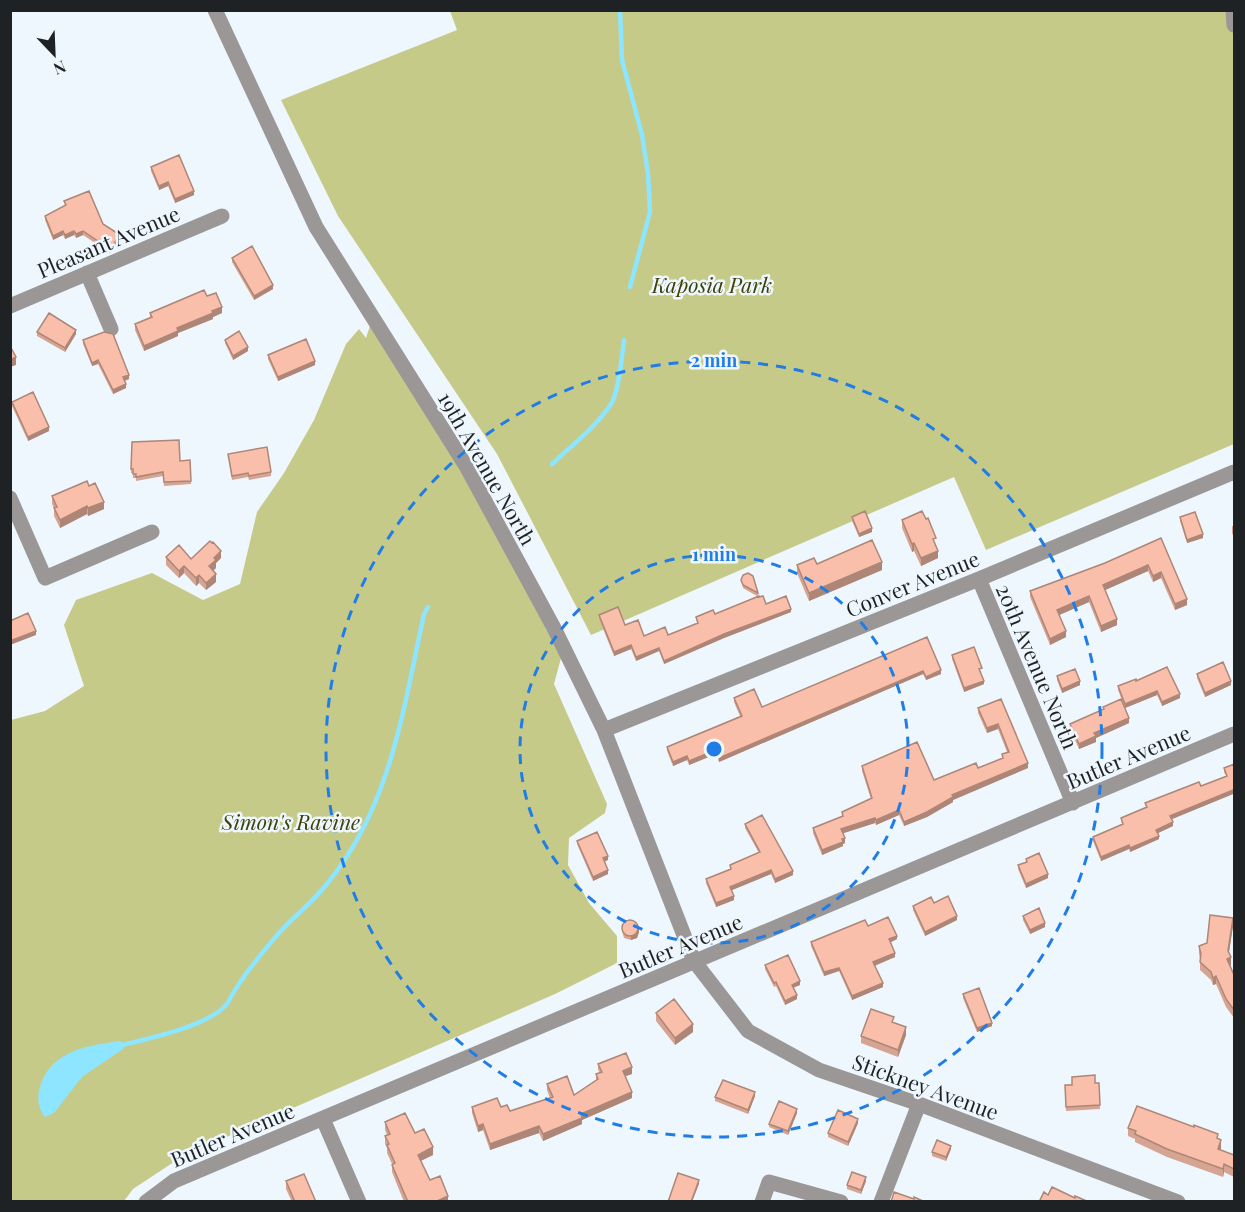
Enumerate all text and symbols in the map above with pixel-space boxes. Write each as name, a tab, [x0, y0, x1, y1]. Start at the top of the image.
north arrow	[24, 24, 84, 84]
text: N	[50, 56, 69, 80]
street label: Pleasant Avenue	[32, 198, 184, 284]
park label: Kaposia Park	[651, 270, 772, 298]
text: 2 min	[691, 348, 737, 372]
street label: 19th Avenue North	[433, 386, 544, 550]
text: 1 min	[692, 542, 736, 566]
street label: Conver Avenue	[841, 543, 983, 623]
street label: 20th Avenue North	[991, 579, 1086, 753]
street label: Butler Avenue	[1062, 717, 1194, 795]
centre of rings	[704, 739, 724, 759]
park label: Simon's Ravine	[221, 807, 360, 835]
street label: Butler Avenue	[614, 906, 746, 984]
street label: Stickney Avenue	[849, 1047, 1003, 1125]
street label: Butler Avenue	[166, 1095, 298, 1173]

